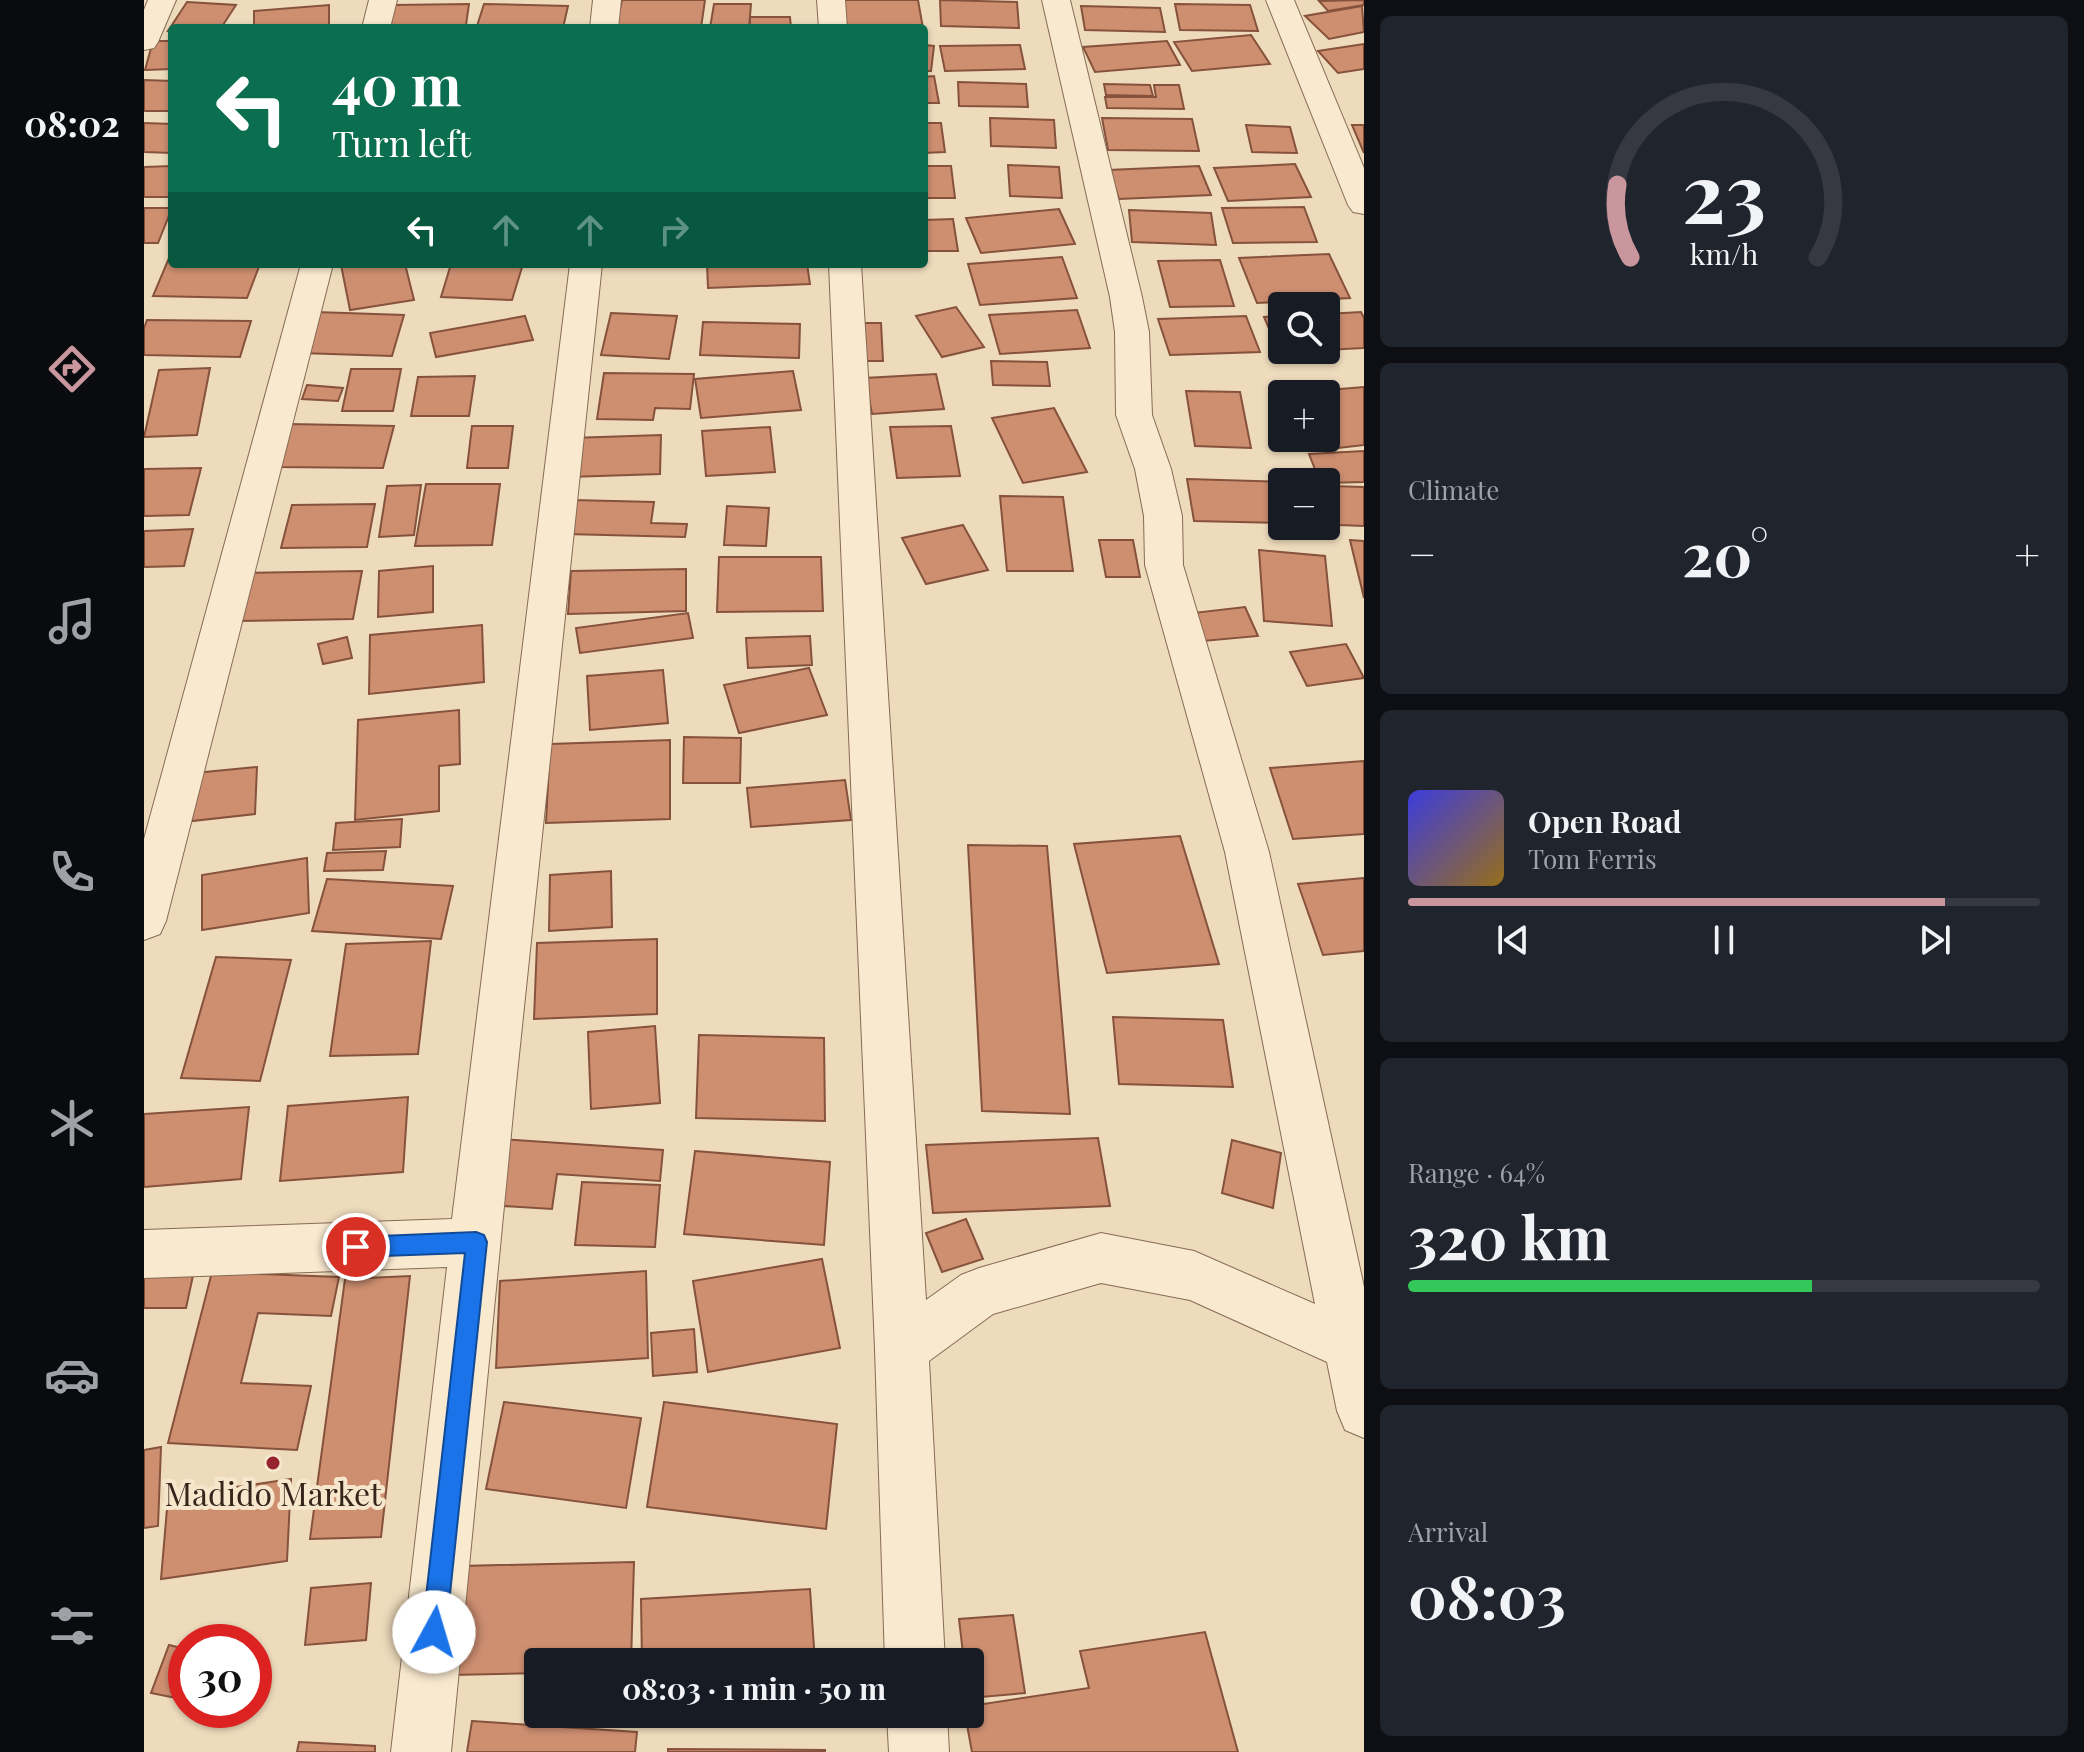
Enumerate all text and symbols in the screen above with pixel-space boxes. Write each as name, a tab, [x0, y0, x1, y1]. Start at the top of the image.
text: 40 m	[332, 46, 461, 121]
icon: left	[200, 56, 304, 160]
text: 08:02	[24, 98, 120, 146]
text: Turn left	[332, 118, 471, 166]
text: 23	[1682, 133, 1766, 244]
icon: left	[400, 208, 444, 252]
icon: ahead	[484, 208, 528, 252]
icon: ahead	[568, 208, 612, 252]
icon: right	[652, 208, 696, 252]
text: km/h	[1690, 234, 1758, 272]
map controls	[1268, 292, 1340, 540]
button: search	[1268, 292, 1340, 364]
icon: directions	[44, 341, 100, 397]
button: +	[1268, 380, 1340, 452]
button: −	[1268, 468, 1340, 540]
text: Climate	[1408, 472, 1499, 507]
text: 20°	[1682, 512, 1769, 592]
text: −	[1408, 523, 1436, 582]
text: +	[2014, 523, 2040, 582]
icon: music	[44, 593, 100, 649]
text: Open Road	[1528, 801, 1681, 841]
text: Tom Ferris	[1528, 841, 1657, 876]
icon: phone	[44, 844, 100, 900]
icon: previous	[1491, 918, 1535, 962]
icon: pause	[1702, 918, 1746, 962]
icon: next	[1913, 918, 1957, 962]
icon: climate	[44, 1095, 100, 1151]
text: Range · 64%	[1408, 1155, 1545, 1190]
text: 320 km	[1408, 1195, 1610, 1275]
pin	[322, 1213, 390, 1281]
icon: arrive	[334, 1225, 378, 1269]
icon: car	[44, 1347, 100, 1403]
marker: Madido Market	[264, 1454, 282, 1472]
place label: Madido Market	[164, 1471, 382, 1514]
text: Arrival	[1408, 1514, 1488, 1549]
text: 08:03	[1408, 1554, 1566, 1634]
position arrow	[392, 1590, 476, 1674]
icon: filters	[44, 1598, 100, 1654]
speed limit sign: 30	[168, 1624, 272, 1728]
text: 08:03 · 1 min · 50 m	[622, 1668, 886, 1708]

